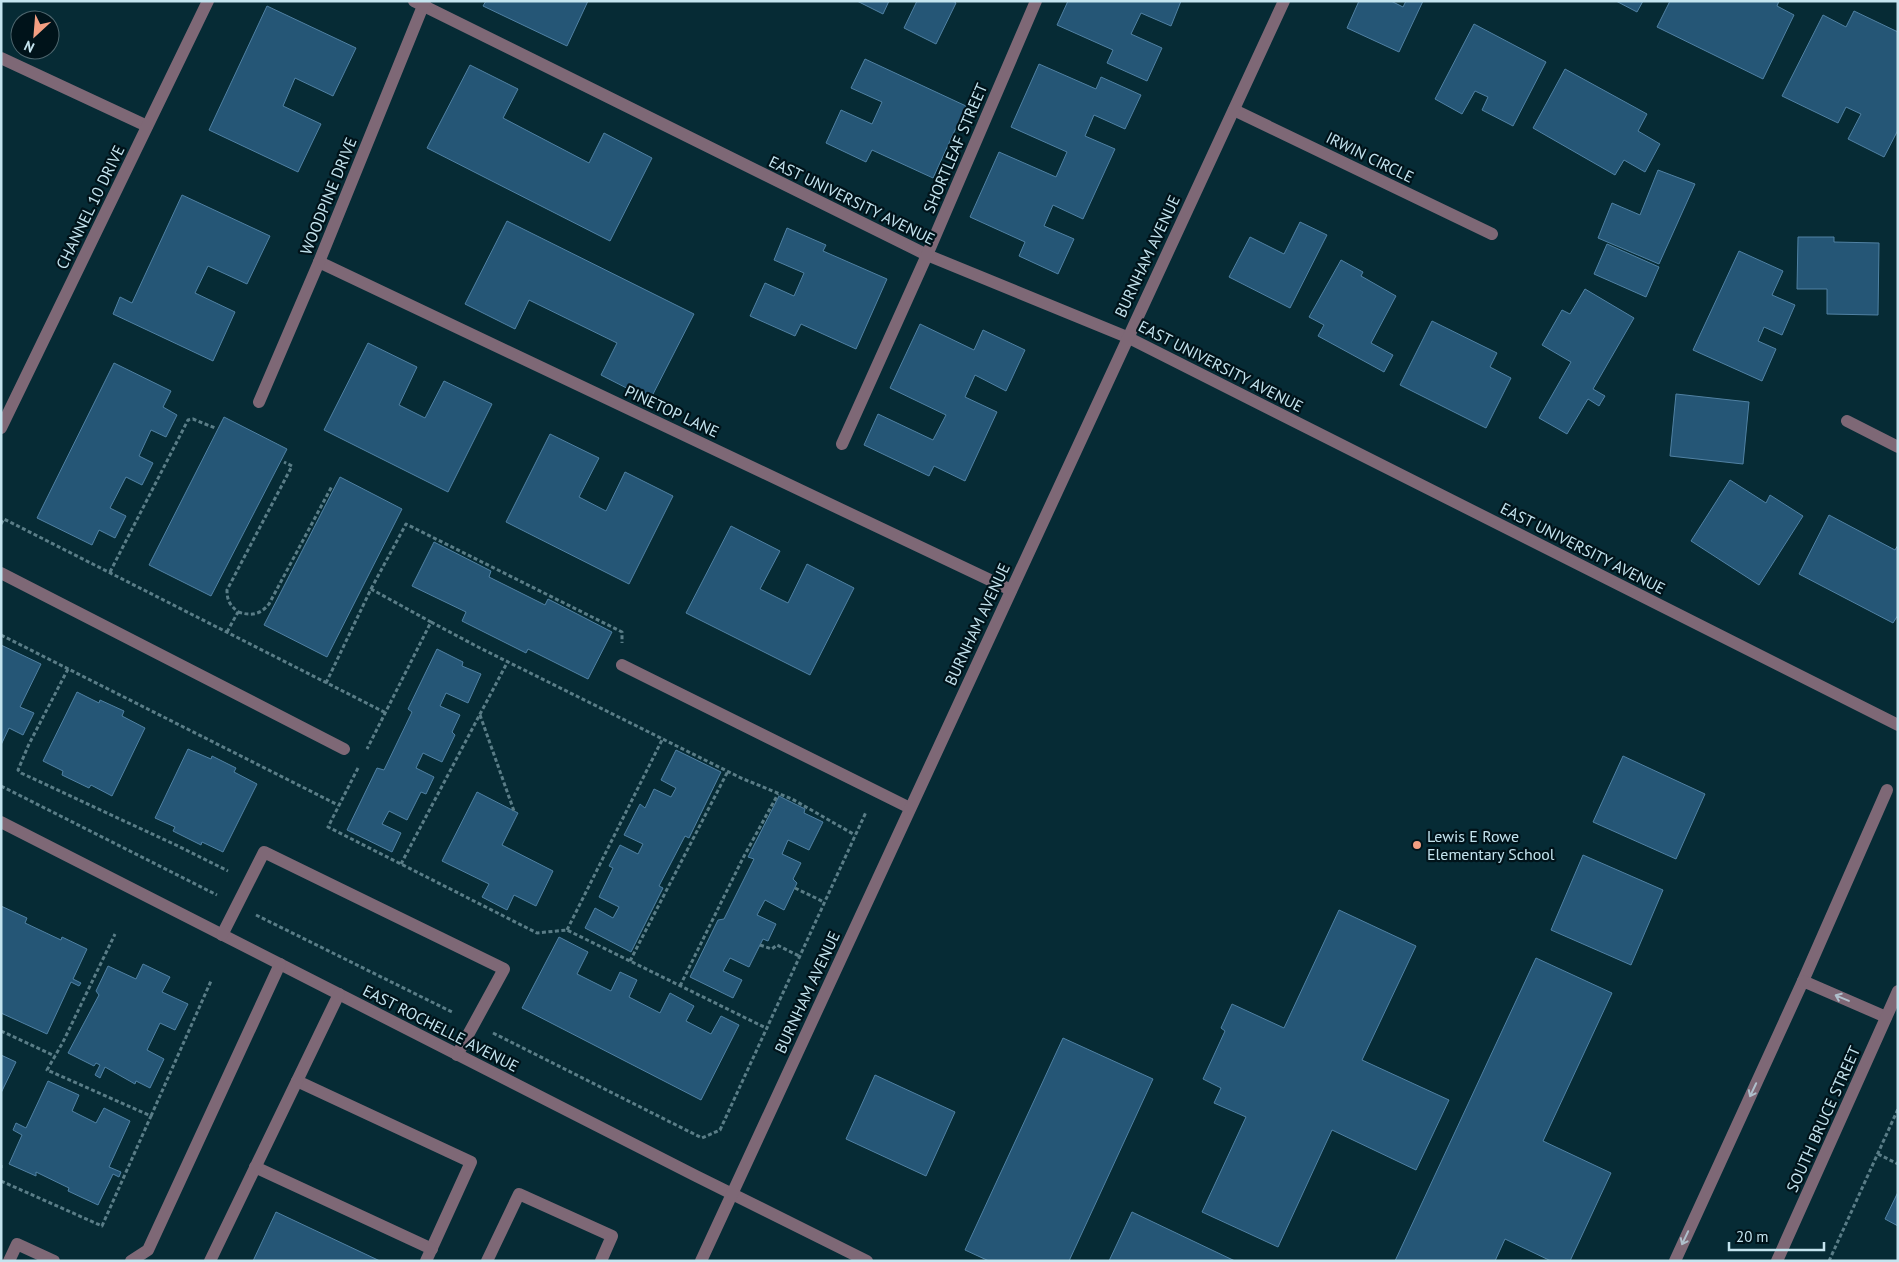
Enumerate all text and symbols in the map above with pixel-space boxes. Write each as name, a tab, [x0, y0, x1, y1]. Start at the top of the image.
north arrow	[10, 10, 60, 60]
text: N	[21, 37, 37, 57]
street label: SHORTLEAF STREET	[919, 80, 991, 216]
street label: IRWIN CIRCLE	[1323, 127, 1417, 187]
street label: WOODPINE DRIVE	[295, 134, 361, 258]
street label: CHANNEL 10 DRIVE	[51, 142, 129, 272]
street label: EAST UNIVERSITY AVENUE	[766, 151, 938, 249]
street label: BURNHAM AVENUE	[1110, 192, 1184, 320]
street label: EAST UNIVERSITY AVENUE	[1135, 316, 1307, 416]
street label: PINETOP LANE	[622, 380, 722, 442]
street label: EAST UNIVERSITY AVENUE	[1497, 498, 1669, 598]
street label: BURNHAM AVENUE	[940, 560, 1014, 688]
place label: Lewis E Rowe Elementary School	[1427, 826, 1555, 864]
marker: Lewis E Rowe Elementary School	[1411, 839, 1423, 851]
street label: BURNHAM AVENUE	[770, 928, 844, 1056]
street label: EAST ROCHELLE AVENUE	[360, 980, 522, 1076]
one-way arrow	[1835, 992, 1850, 1002]
street label: SOUTH BRUCE STREET	[1782, 1043, 1864, 1195]
one-way arrow	[1747, 1082, 1757, 1097]
scale bar	[1729, 1220, 1824, 1252]
text: 20 m	[1736, 1227, 1769, 1246]
one-way arrow	[1680, 1230, 1689, 1245]

